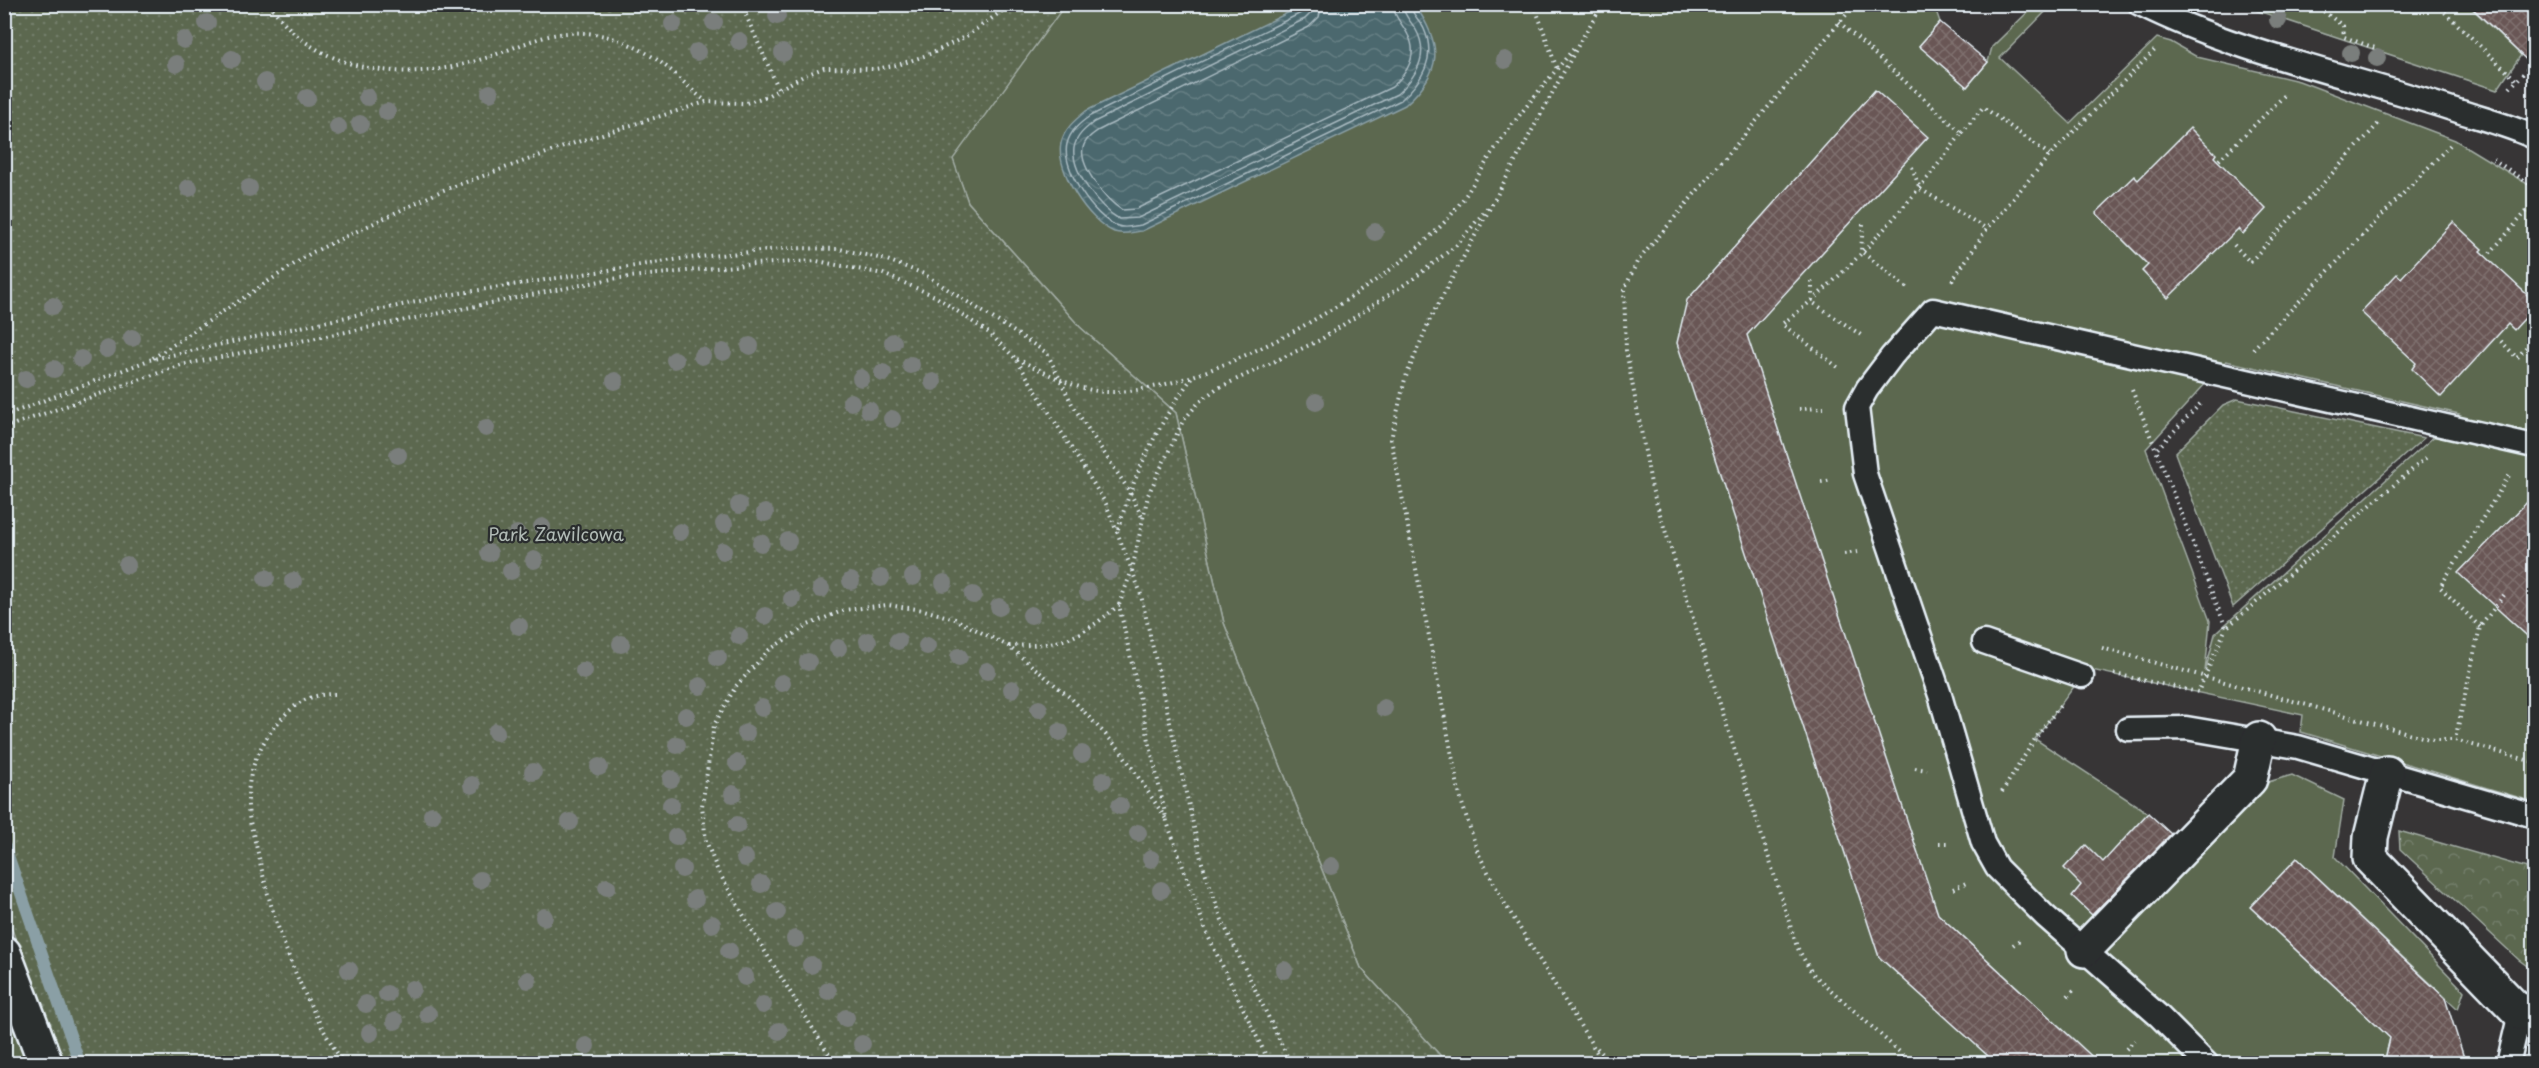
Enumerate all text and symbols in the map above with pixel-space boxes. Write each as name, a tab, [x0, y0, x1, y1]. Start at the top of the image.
park label: Park Zawilcowa	[488, 520, 625, 547]

